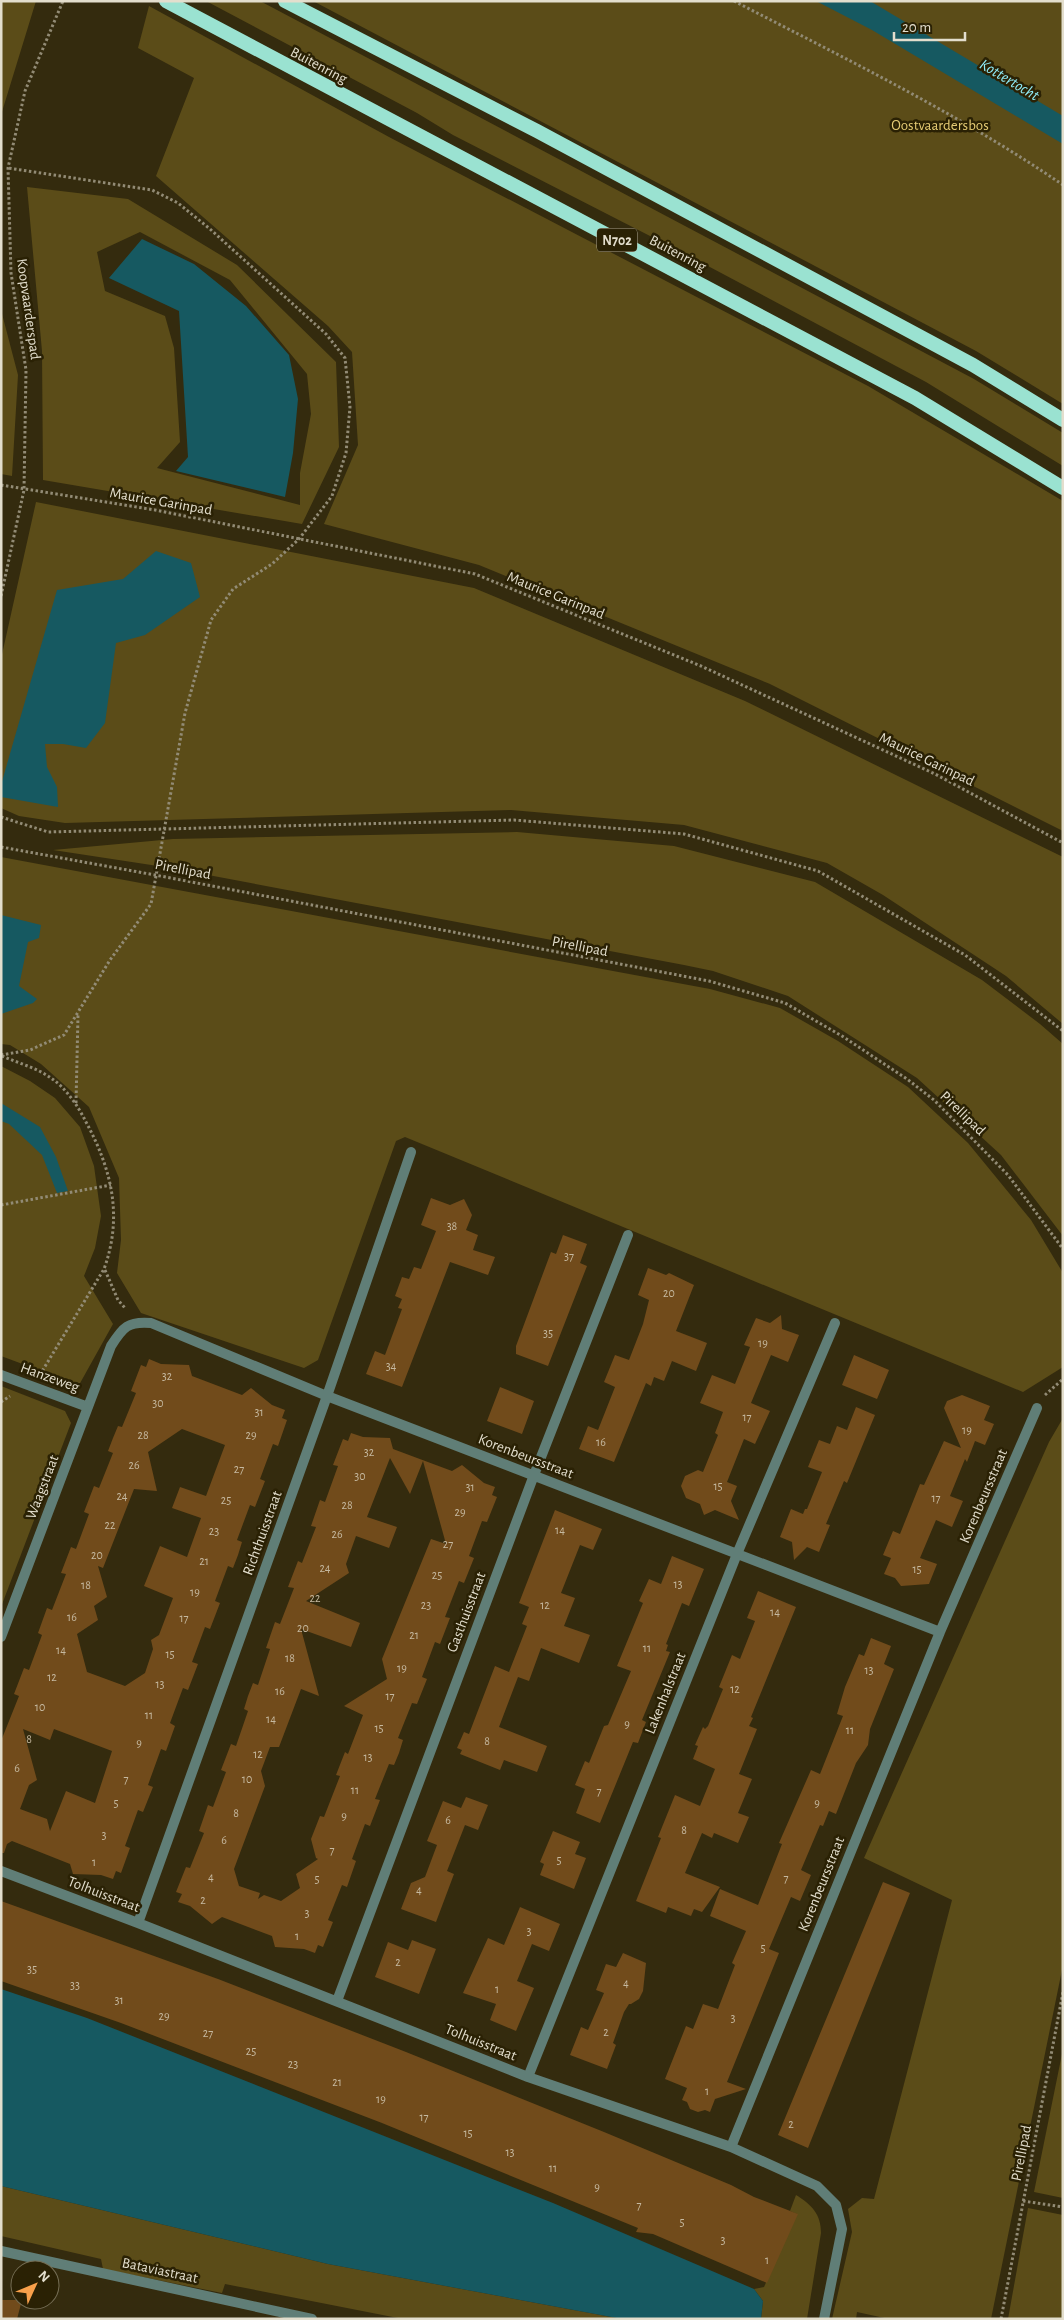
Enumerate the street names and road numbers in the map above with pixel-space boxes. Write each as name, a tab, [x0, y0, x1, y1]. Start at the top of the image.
street label: Buitenring	[288, 44, 350, 87]
road number: N702	[597, 228, 637, 252]
street label: Buitenring	[647, 232, 709, 275]
street label: Koopvaarderspad	[14, 257, 43, 361]
street label: Maurice Garinpad	[108, 485, 214, 518]
street label: Maurice Garinpad	[505, 569, 607, 622]
street label: Maurice Garinpad	[877, 730, 977, 789]
street label: Pirellipad	[154, 857, 212, 882]
street label: Pirellipad	[551, 934, 609, 959]
street label: Pirellipad	[937, 1088, 988, 1139]
street label: Hanzeweg	[18, 1360, 82, 1395]
street label: Korenbeursstraat	[476, 1431, 576, 1482]
street label: Korenbeursstraat	[957, 1447, 1010, 1546]
street label: Waagstraat	[23, 1453, 62, 1521]
street label: Richthuisstraat	[240, 1489, 285, 1577]
street label: Gasthuisstraat	[444, 1570, 489, 1654]
street label: Lakenhalstraat	[642, 1650, 689, 1736]
street label: Korenbeursstraat	[796, 1834, 847, 1934]
street label: Tolhuisstraat	[66, 1874, 142, 1915]
street label: Tolhuisstraat	[443, 2021, 519, 2064]
street label: Pirellipad	[1009, 2124, 1034, 2182]
street label: Bataviastraat	[121, 2255, 199, 2286]

